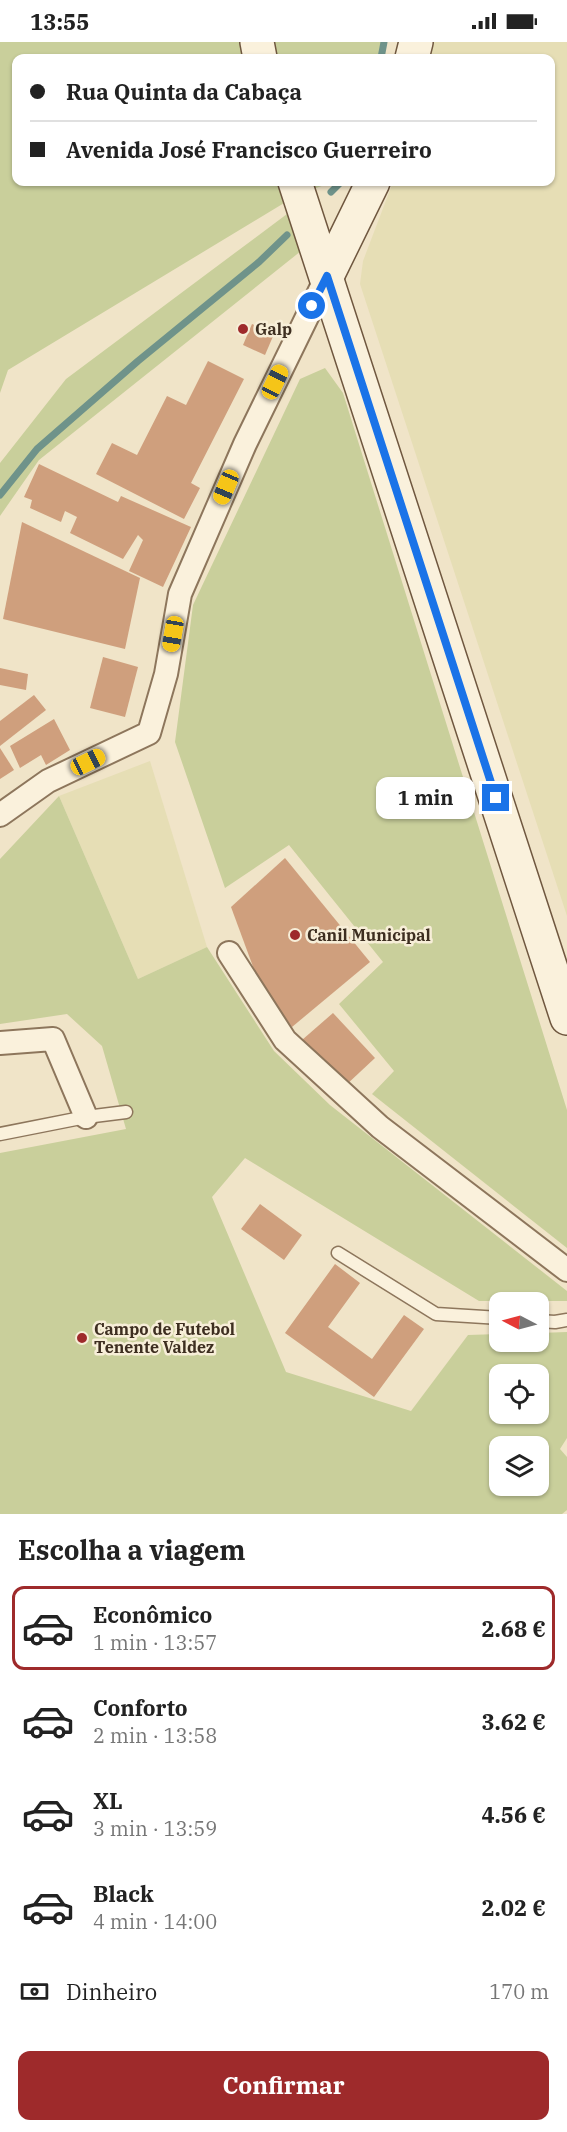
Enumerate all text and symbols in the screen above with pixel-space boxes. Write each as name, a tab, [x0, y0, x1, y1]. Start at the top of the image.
text: 13:55	[30, 7, 89, 36]
text: Rua Quinta da Cabaça	[66, 77, 302, 106]
text: Avenida José Francisco Guerreiro	[66, 135, 432, 164]
route start	[298, 292, 325, 319]
place label: Galp	[255, 319, 292, 339]
marker: Galp	[236, 322, 250, 336]
car	[259, 362, 291, 402]
car	[211, 467, 241, 507]
car	[161, 615, 185, 653]
car	[68, 746, 108, 778]
callout: 1 min	[376, 777, 475, 819]
text: 1 min	[398, 784, 454, 811]
route end	[482, 784, 509, 811]
place label: Canil Municipal	[307, 925, 431, 945]
marker: Canil Municipal	[288, 928, 302, 942]
north arrow	[489, 1292, 549, 1352]
map controls	[489, 1292, 549, 1496]
place label: Campo de Futebol Tenente Valdez	[94, 1319, 235, 1357]
marker: Campo de Futebol Tenente Valdez	[75, 1331, 89, 1345]
button: locate	[489, 1364, 549, 1424]
button: layers	[489, 1436, 549, 1496]
text: Escolha a viagem	[18, 1532, 245, 1567]
text: Econômico	[93, 1600, 212, 1629]
icon: car	[21, 1601, 75, 1655]
text: 2.68 €	[481, 1614, 546, 1643]
text: 1 min · 13:57	[93, 1629, 217, 1656]
text: Conforto	[93, 1693, 188, 1722]
icon: car	[21, 1694, 75, 1748]
text: 3.62 €	[481, 1707, 546, 1736]
text: 2 min · 13:58	[93, 1722, 217, 1749]
text: XL	[93, 1786, 123, 1815]
icon: car	[21, 1787, 75, 1841]
text: 4.56 €	[481, 1800, 546, 1829]
text: 3 min · 13:59	[93, 1815, 217, 1842]
text: Black	[93, 1879, 154, 1908]
icon: car	[21, 1880, 75, 1934]
text: 2.02 €	[481, 1893, 546, 1922]
text: 4 min · 14:00	[93, 1908, 217, 1935]
icon: cash	[18, 1975, 51, 2008]
text: Dinheiro	[66, 1977, 157, 2006]
text: 170 m	[489, 1978, 549, 2005]
button: Confirmar	[18, 2051, 549, 2120]

